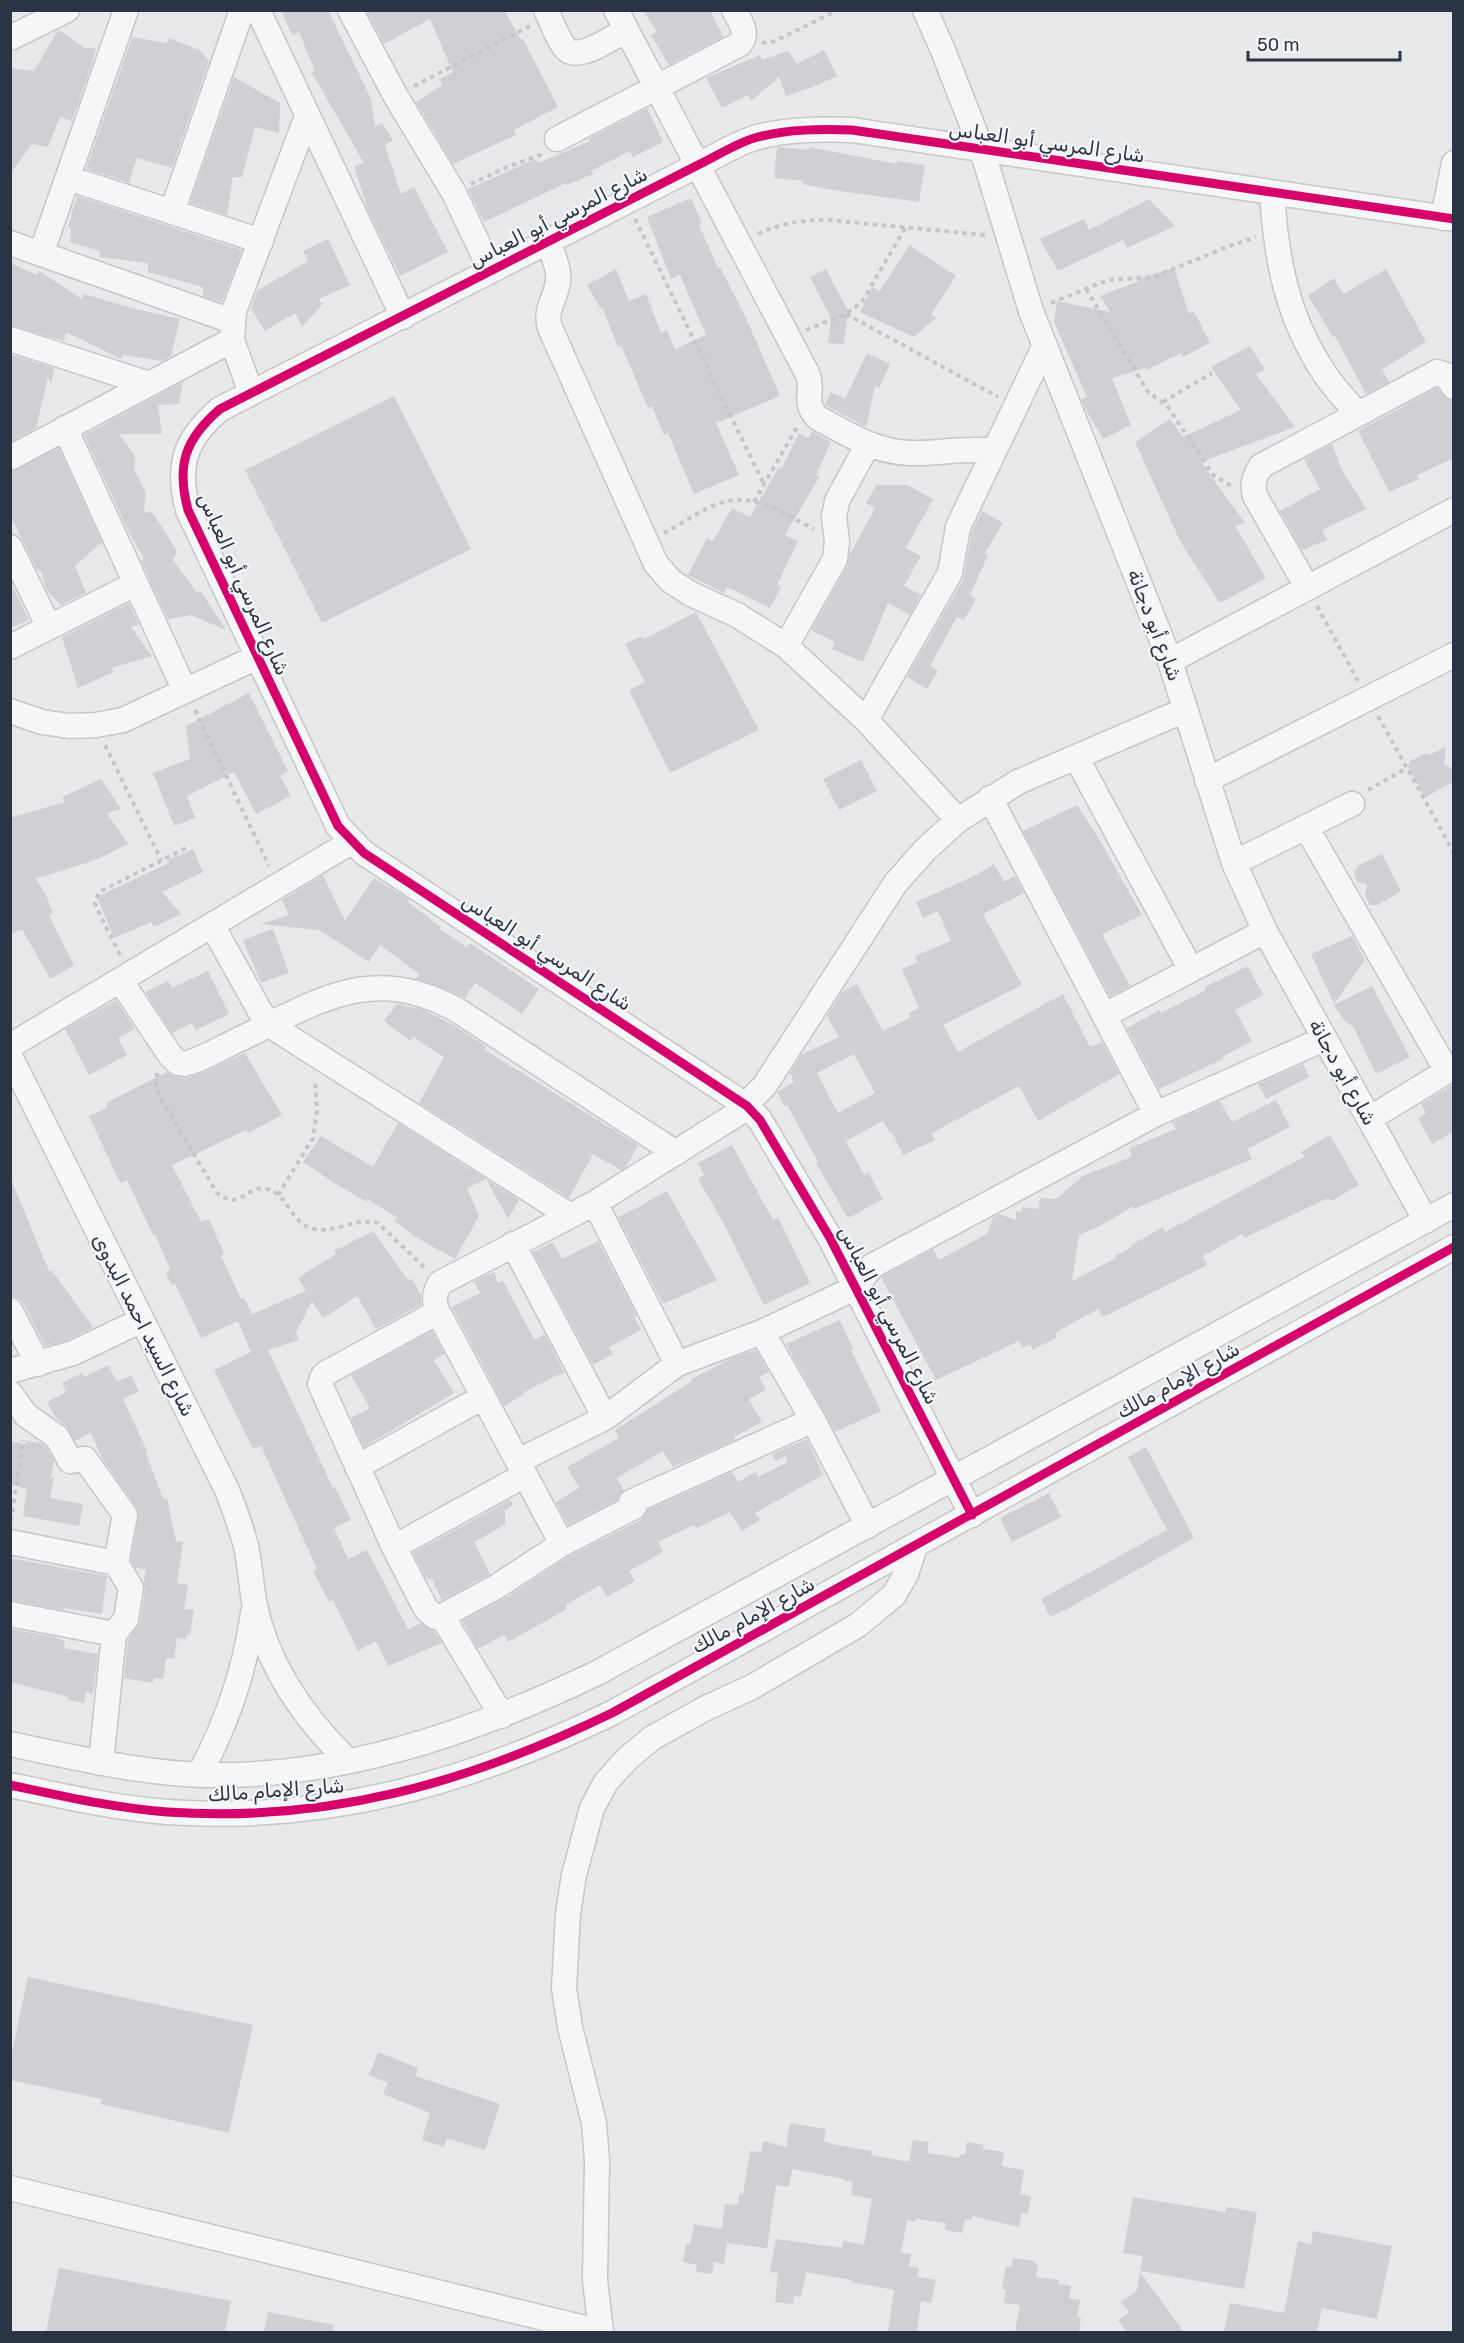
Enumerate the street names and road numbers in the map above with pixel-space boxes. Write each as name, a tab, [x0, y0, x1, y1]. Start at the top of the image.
street label: شارع المرسي أبو العباس	[947, 116, 1146, 171]
street label: شارع المرسي أبو العباس	[465, 162, 653, 275]
street label: شارع المرسي أبو العباس	[190, 489, 295, 680]
street label: شارع أبو دجانة	[1121, 566, 1187, 685]
street label: شارع المرسي أبو العباس	[456, 888, 636, 1018]
street label: شارع أبو دجانة	[1302, 1015, 1382, 1130]
street label: شارع المرسي أبو العباس	[831, 1222, 944, 1410]
street label: شارع السيد احمد البدوى	[86, 1230, 200, 1421]
street label: شارع الإمام مالك	[1112, 1336, 1245, 1425]
street label: شارع الإمام مالك	[687, 1571, 820, 1660]
street label: شارع الإمام مالك	[207, 1773, 345, 1809]

